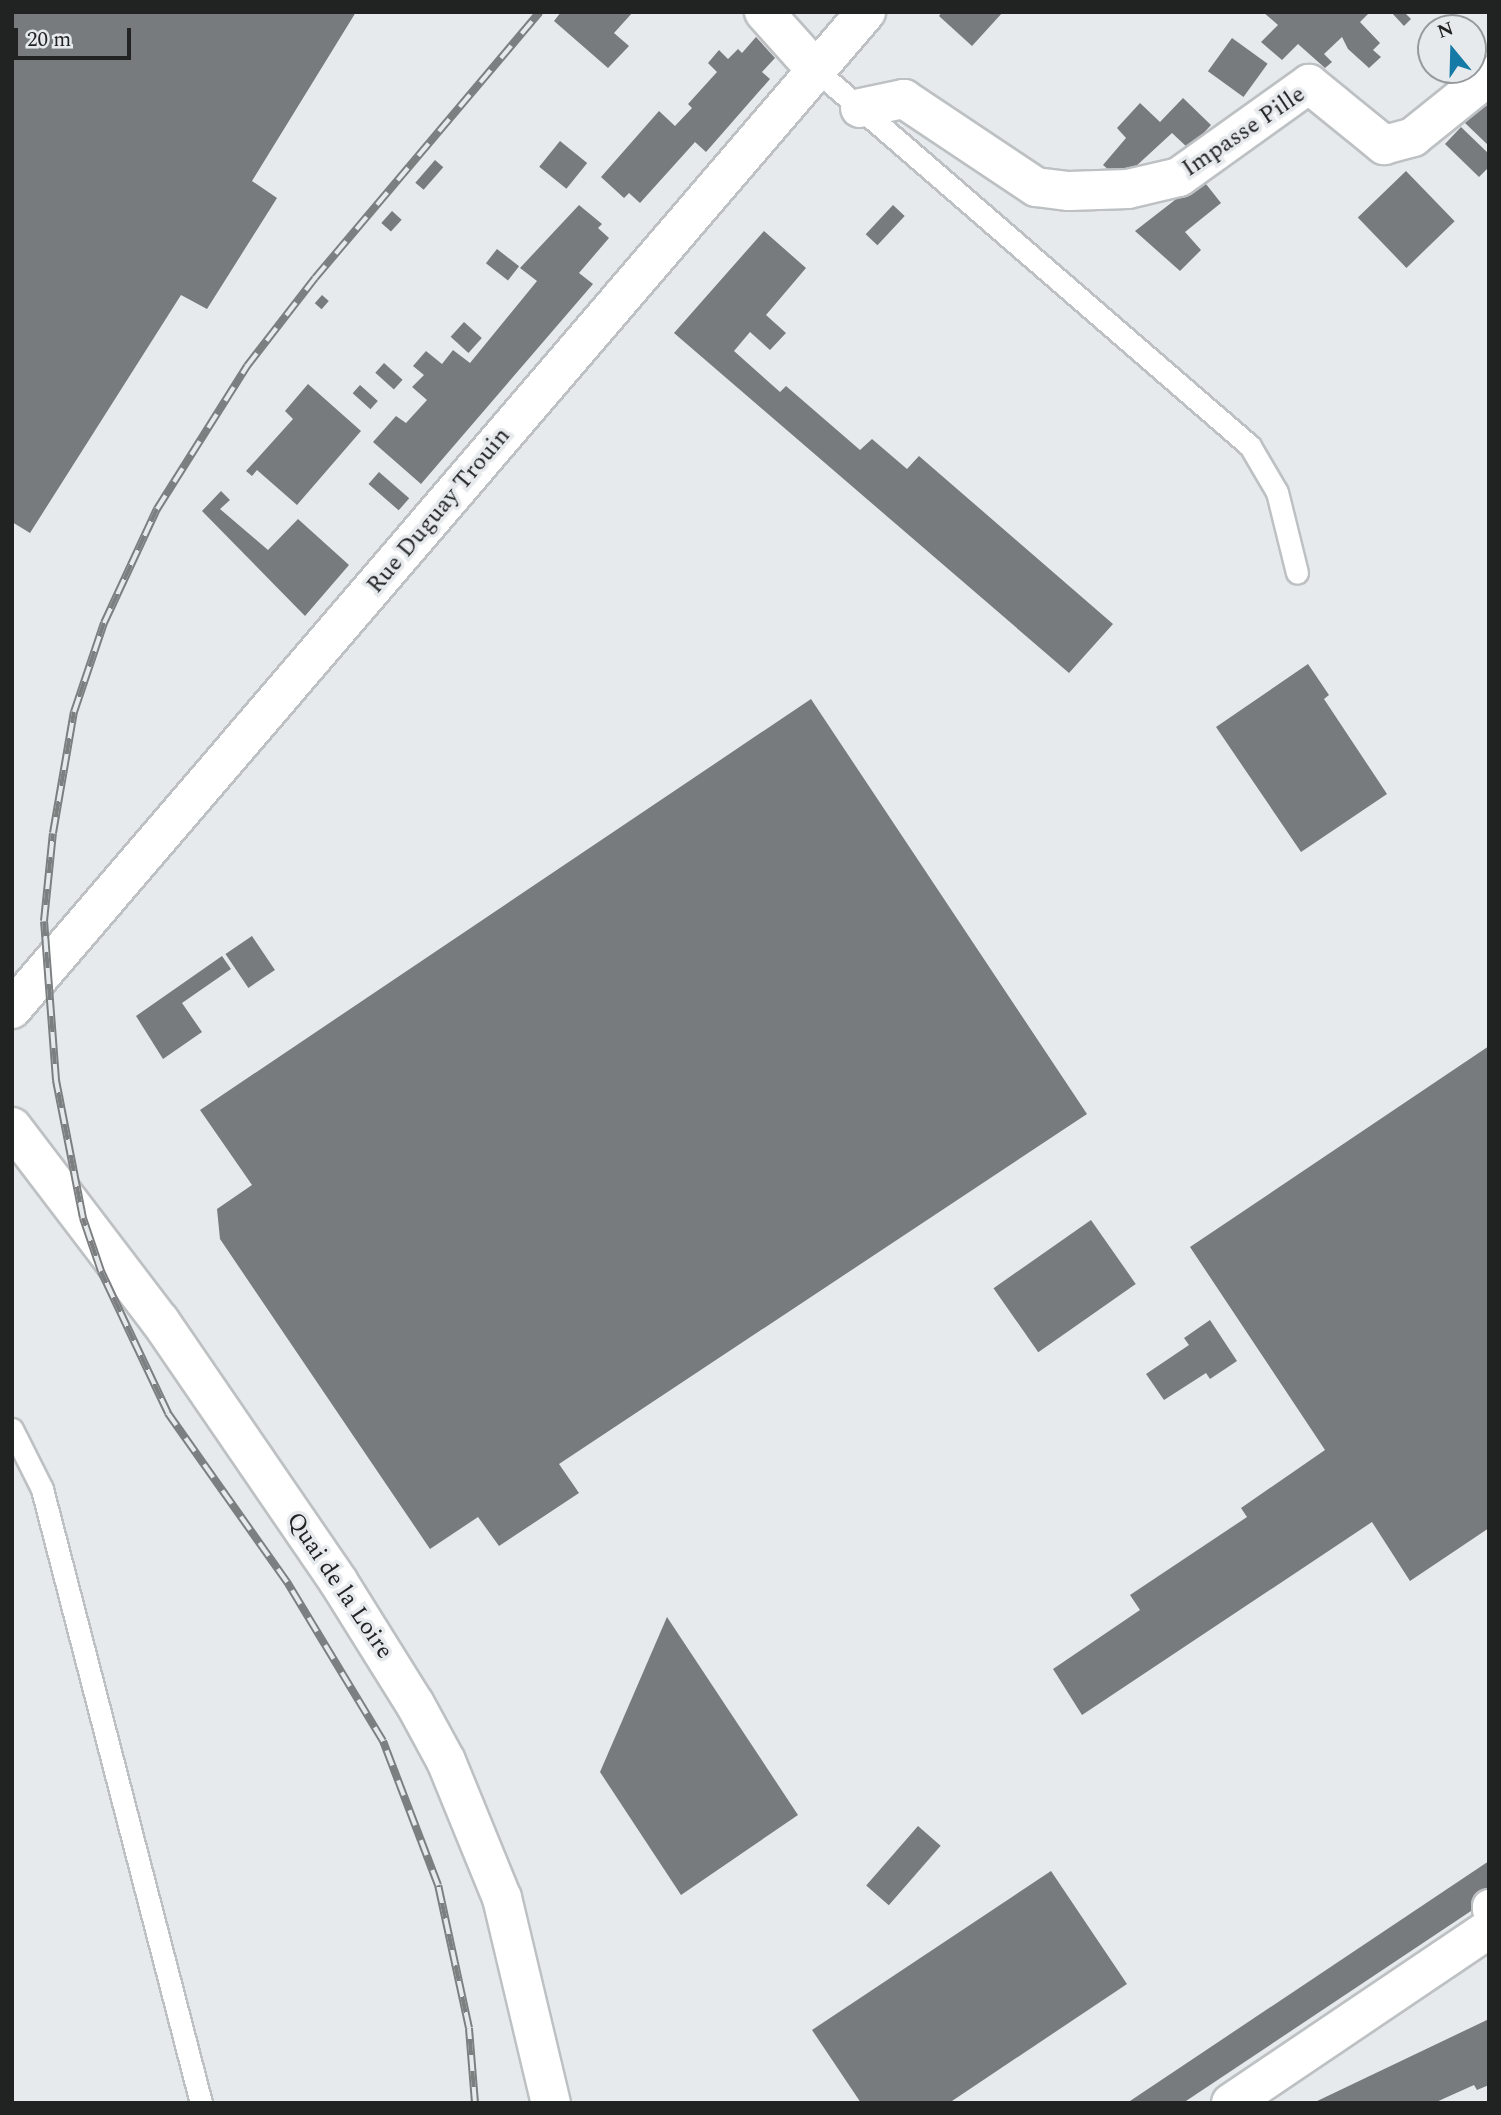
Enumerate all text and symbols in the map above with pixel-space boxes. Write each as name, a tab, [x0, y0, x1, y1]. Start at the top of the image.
scale bar	[18, 14, 135, 58]
north arrow	[1417, 14, 1487, 84]
text: N	[1434, 14, 1458, 47]
text: 20 m	[27, 24, 71, 56]
street label: Impasse Pille	[1177, 80, 1311, 184]
street label: Rue Duguay Trouin	[361, 422, 517, 600]
street label: Quai de la Loire	[279, 1507, 399, 1665]

